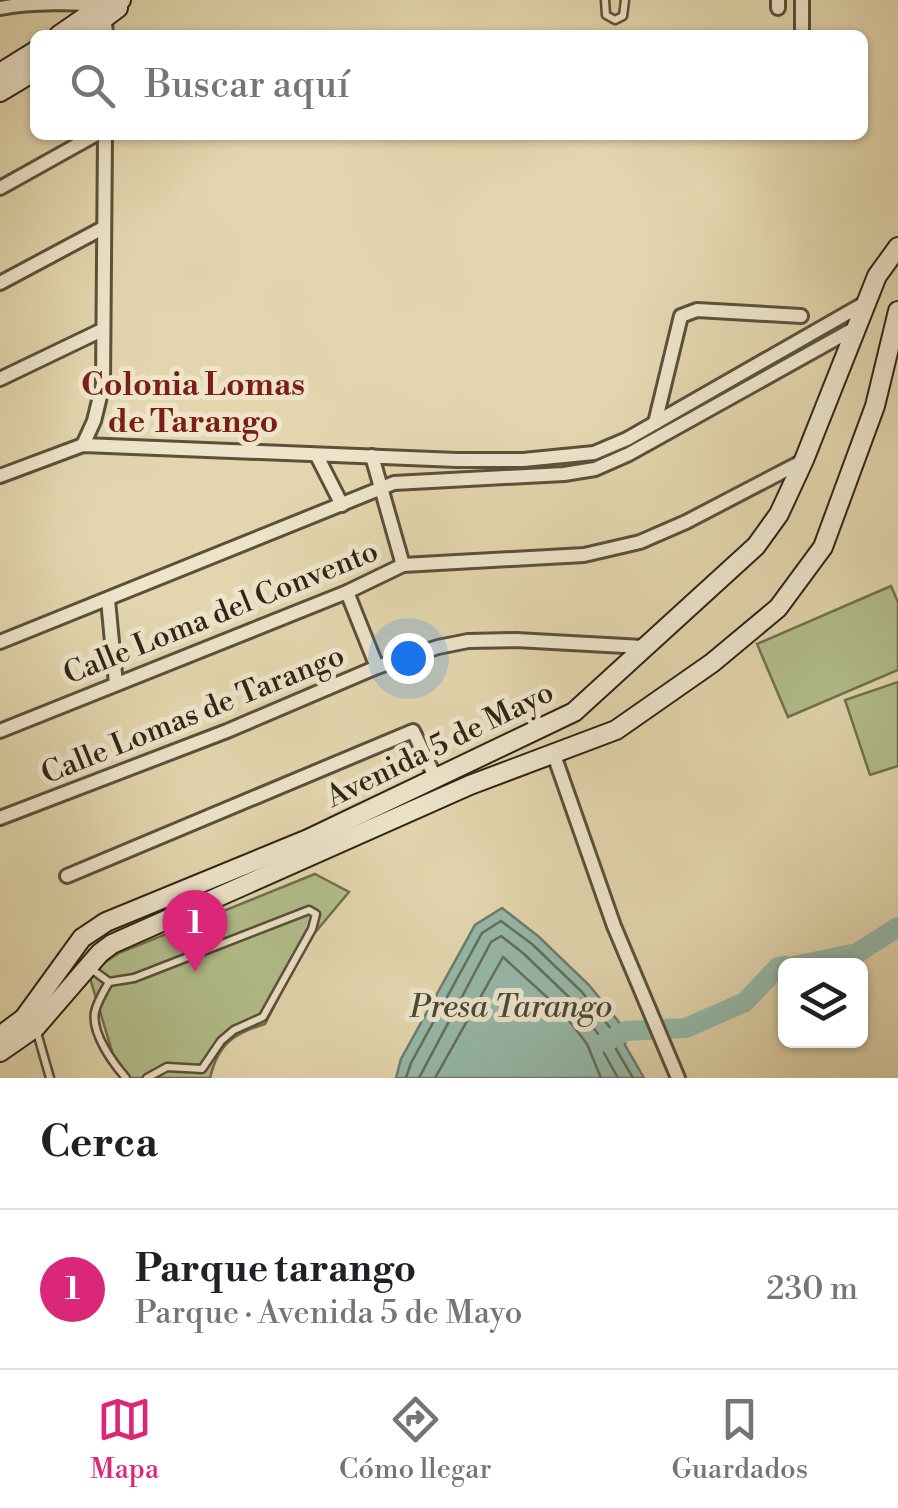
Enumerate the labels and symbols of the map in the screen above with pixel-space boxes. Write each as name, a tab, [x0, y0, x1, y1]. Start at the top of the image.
district label: Colonia Lomas de Tarango	[81, 365, 305, 442]
street label: Calle Loma del Convento	[58, 532, 384, 694]
your location	[383, 633, 434, 684]
street label: Calle Lomas de Tarango	[36, 637, 350, 793]
street label: Avenida 5 de Mayo	[319, 673, 560, 817]
pin: 1	[162, 890, 228, 972]
water label: Presa Tarango	[409, 987, 612, 1027]

